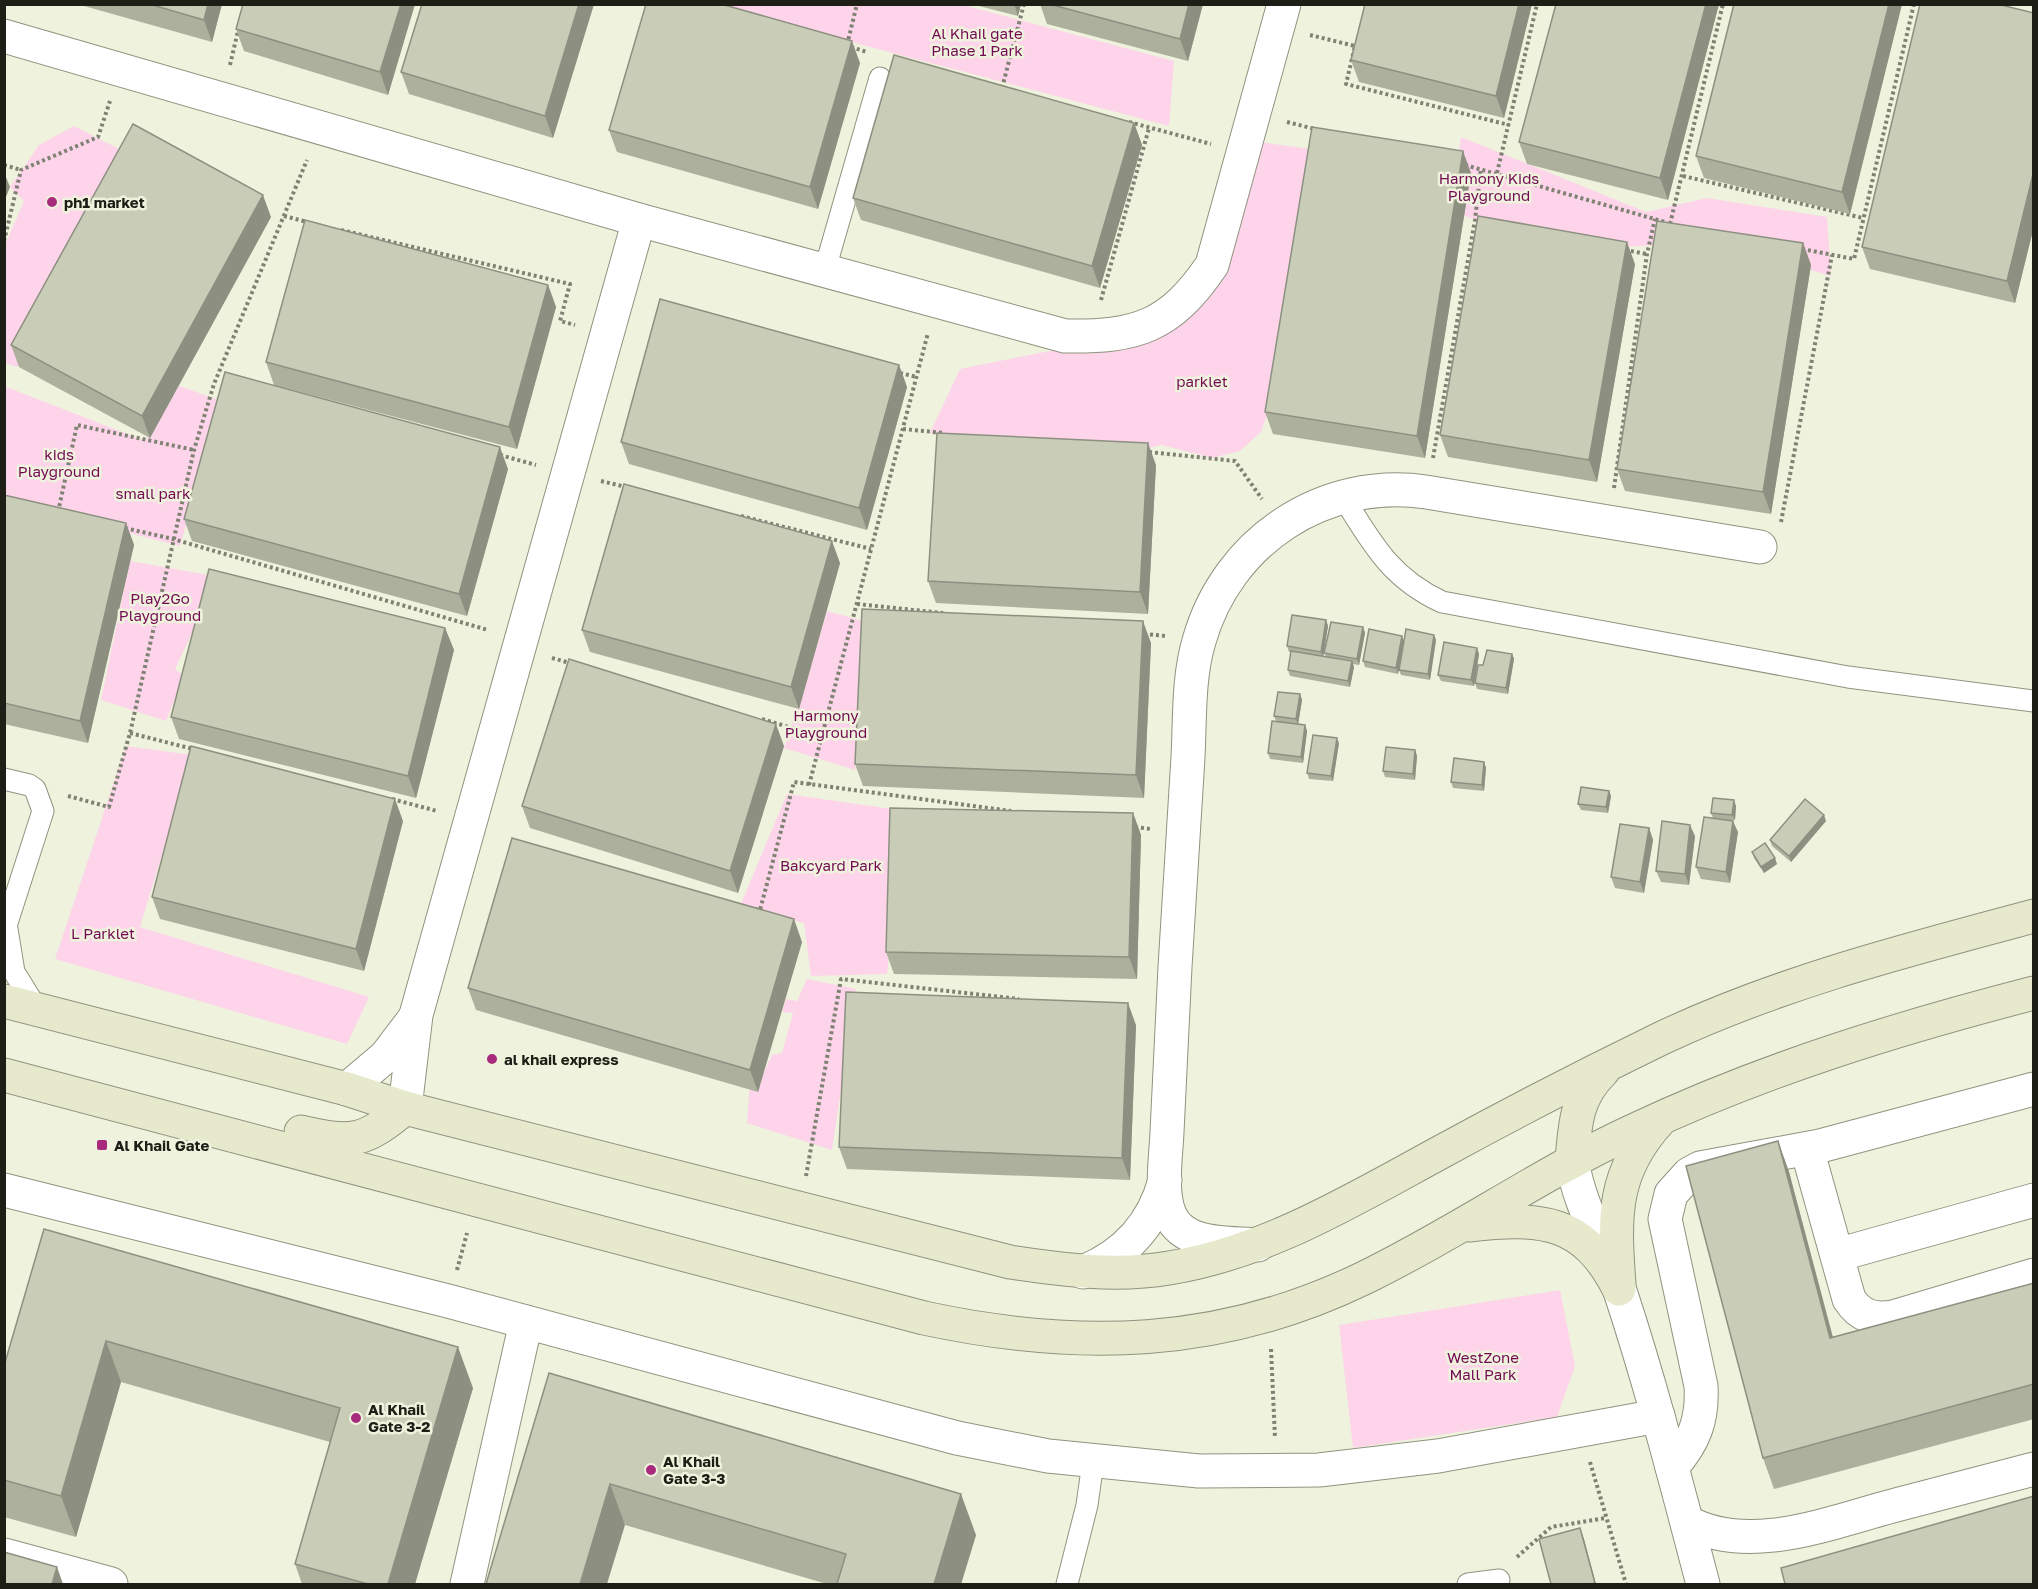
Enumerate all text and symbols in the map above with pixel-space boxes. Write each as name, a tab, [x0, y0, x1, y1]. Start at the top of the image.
park label: Al Khail gate Phase 1 Park	[931, 24, 1023, 59]
park label: Harmony Kids Playground	[1439, 169, 1539, 204]
place label: ph1 market	[64, 193, 145, 211]
marker: ph1 market	[45, 195, 59, 209]
park label: parklet	[1176, 372, 1228, 390]
park label: kids Playground	[18, 445, 100, 480]
park label: small park	[115, 484, 191, 502]
park label: Play2Go Playground	[119, 589, 201, 624]
park label: Harmony Playground	[785, 706, 867, 741]
park label: Bakcyard Park	[780, 856, 883, 874]
park label: L Parklet	[71, 924, 135, 942]
place label: al khail express	[504, 1050, 619, 1068]
marker: al khail express	[485, 1052, 499, 1066]
place label: Al Khail Gate	[114, 1136, 210, 1154]
marker: Al Khail Gate	[95, 1138, 109, 1152]
park label: WestZone Mall Park	[1447, 1348, 1519, 1383]
place label: Al Khail Gate 3-2	[368, 1400, 430, 1435]
marker: Al Khail Gate 3-2	[349, 1411, 363, 1425]
place label: Al Khail Gate 3-3	[663, 1452, 725, 1487]
marker: Al Khail Gate 3-3	[644, 1463, 658, 1477]

